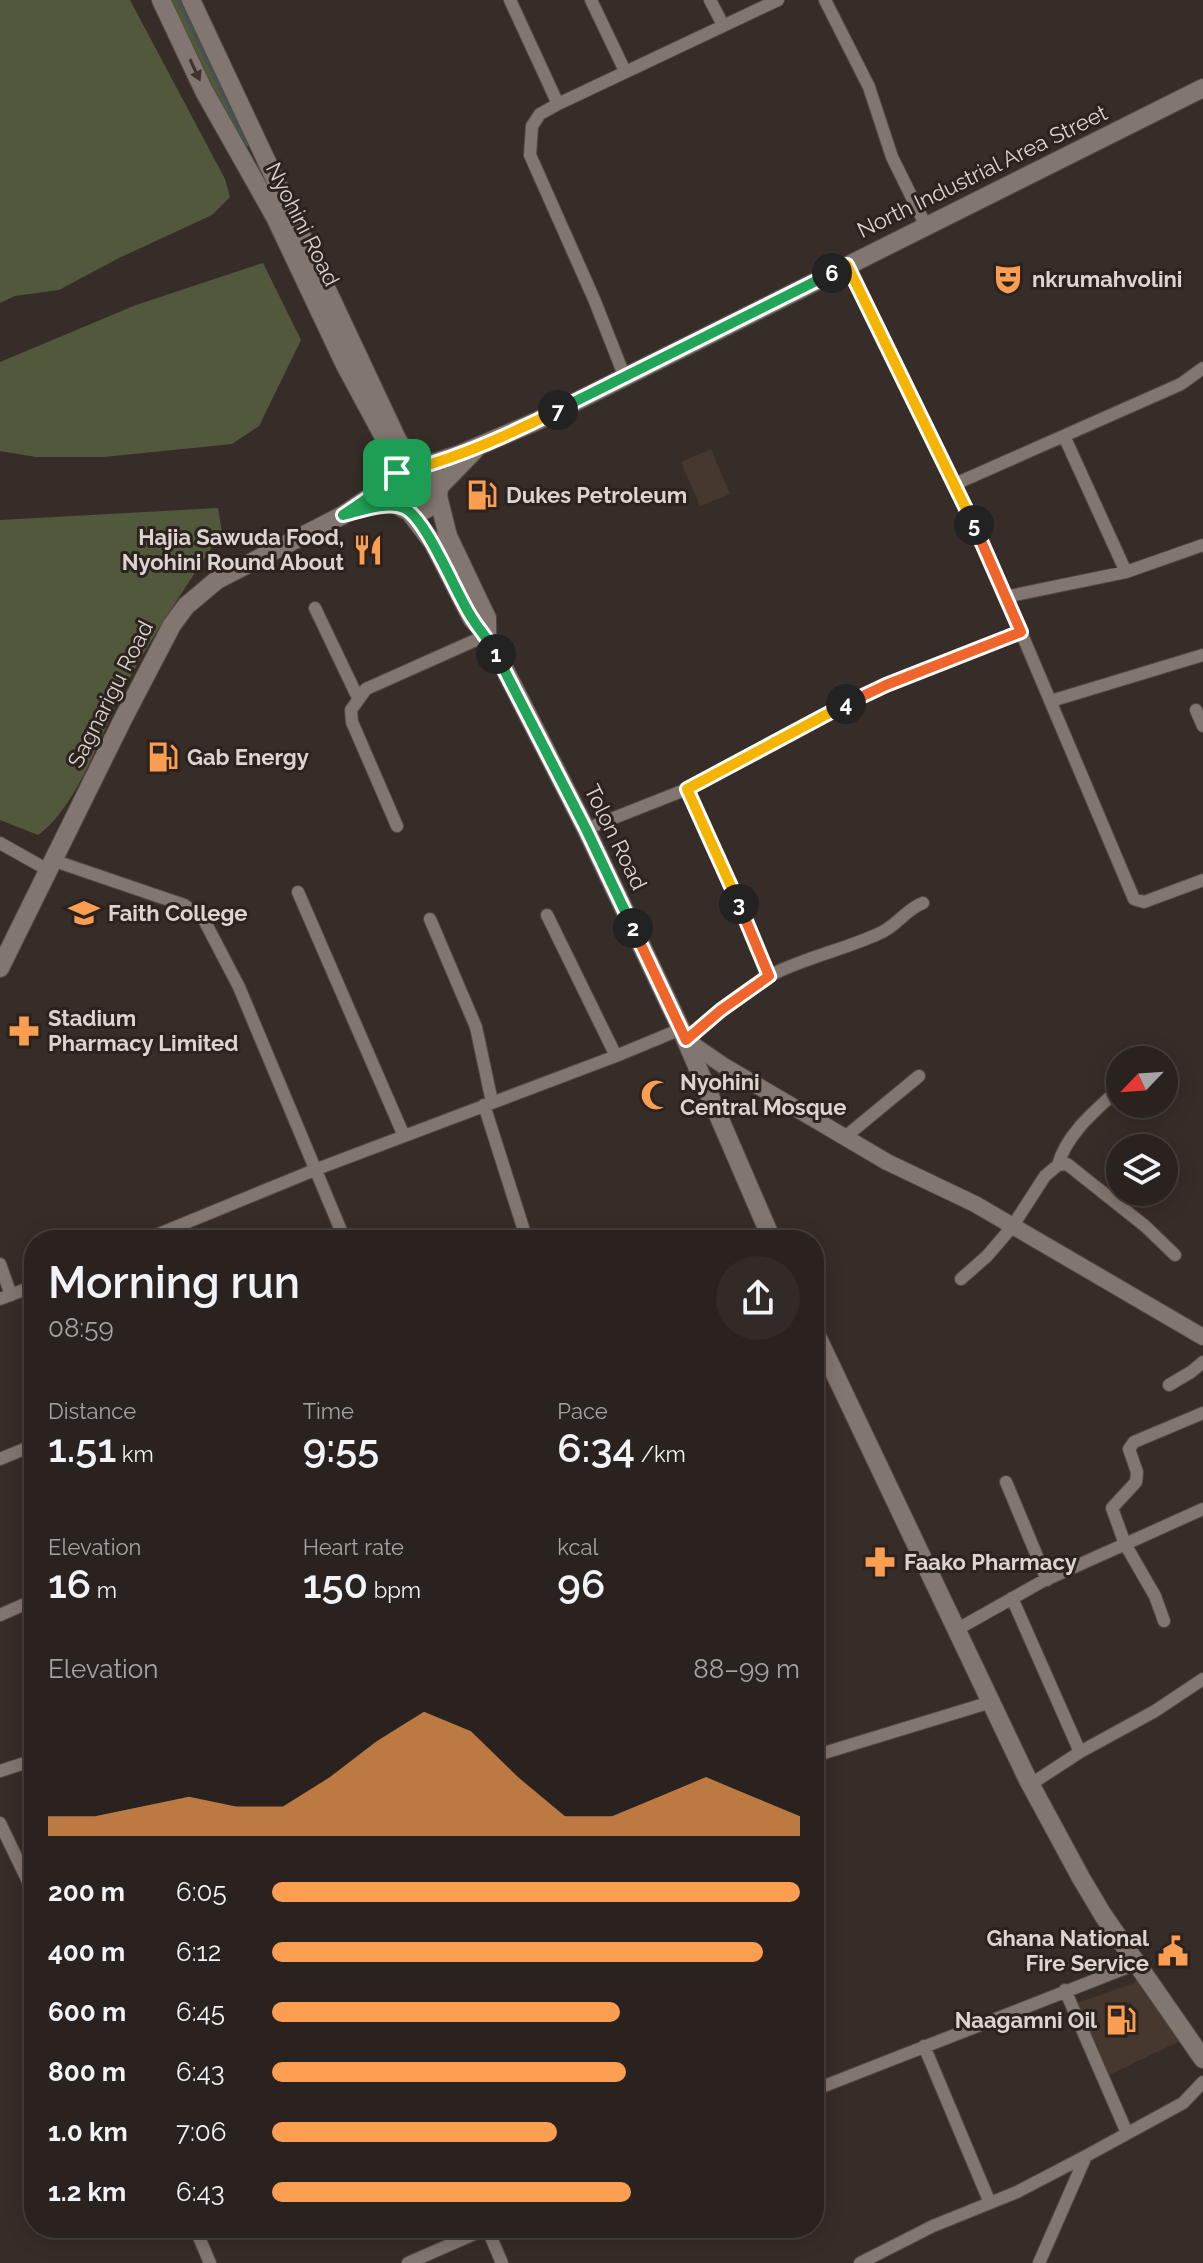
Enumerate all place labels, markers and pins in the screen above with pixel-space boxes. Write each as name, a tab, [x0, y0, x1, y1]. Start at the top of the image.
pin: 6	[812, 253, 852, 293]
theatre icon: nkrumahvolini	[991, 262, 1025, 296]
place label: nkrumahvolini	[1032, 266, 1182, 292]
pin: 7	[538, 390, 578, 430]
pin	[363, 439, 431, 507]
fuel station icon: Dukes Petroleum	[465, 478, 499, 512]
place label: Dukes Petroleum	[506, 482, 687, 508]
pin: 5	[954, 505, 994, 545]
place label: Hajia Sawuda Food, Nyohini Round About	[122, 524, 345, 575]
restaurant icon: Hajia Sawuda Food, Nyohini Round About	[351, 533, 385, 567]
pin: 1	[476, 634, 516, 674]
pin: 4	[826, 684, 866, 724]
fuel station icon: Gab Energy	[146, 740, 180, 774]
place label: Gab Energy	[187, 744, 309, 770]
pin: 3	[719, 884, 759, 924]
school or university icon: Faith College	[67, 896, 101, 930]
place label: Faith College	[108, 900, 248, 926]
pin: 2	[613, 908, 653, 948]
place label: Stadium Pharmacy Limited	[48, 1005, 238, 1056]
pharmacy icon: Stadium Pharmacy Limited	[7, 1014, 41, 1048]
place label: Nyohini Central Mosque	[680, 1069, 846, 1120]
mosque icon: Nyohini Central Mosque	[639, 1078, 673, 1112]
pharmacy icon: Faako Pharmacy	[863, 1545, 897, 1579]
place label: Faako Pharmacy	[904, 1549, 1077, 1575]
place label: Ghana National Fire Service	[986, 1925, 1150, 1976]
public building icon: Ghana National Fire Service	[1156, 1934, 1190, 1968]
fuel station icon: Naagamni Oil	[1104, 2003, 1138, 2037]
place label: Naagamni Oil	[955, 2007, 1098, 2033]

